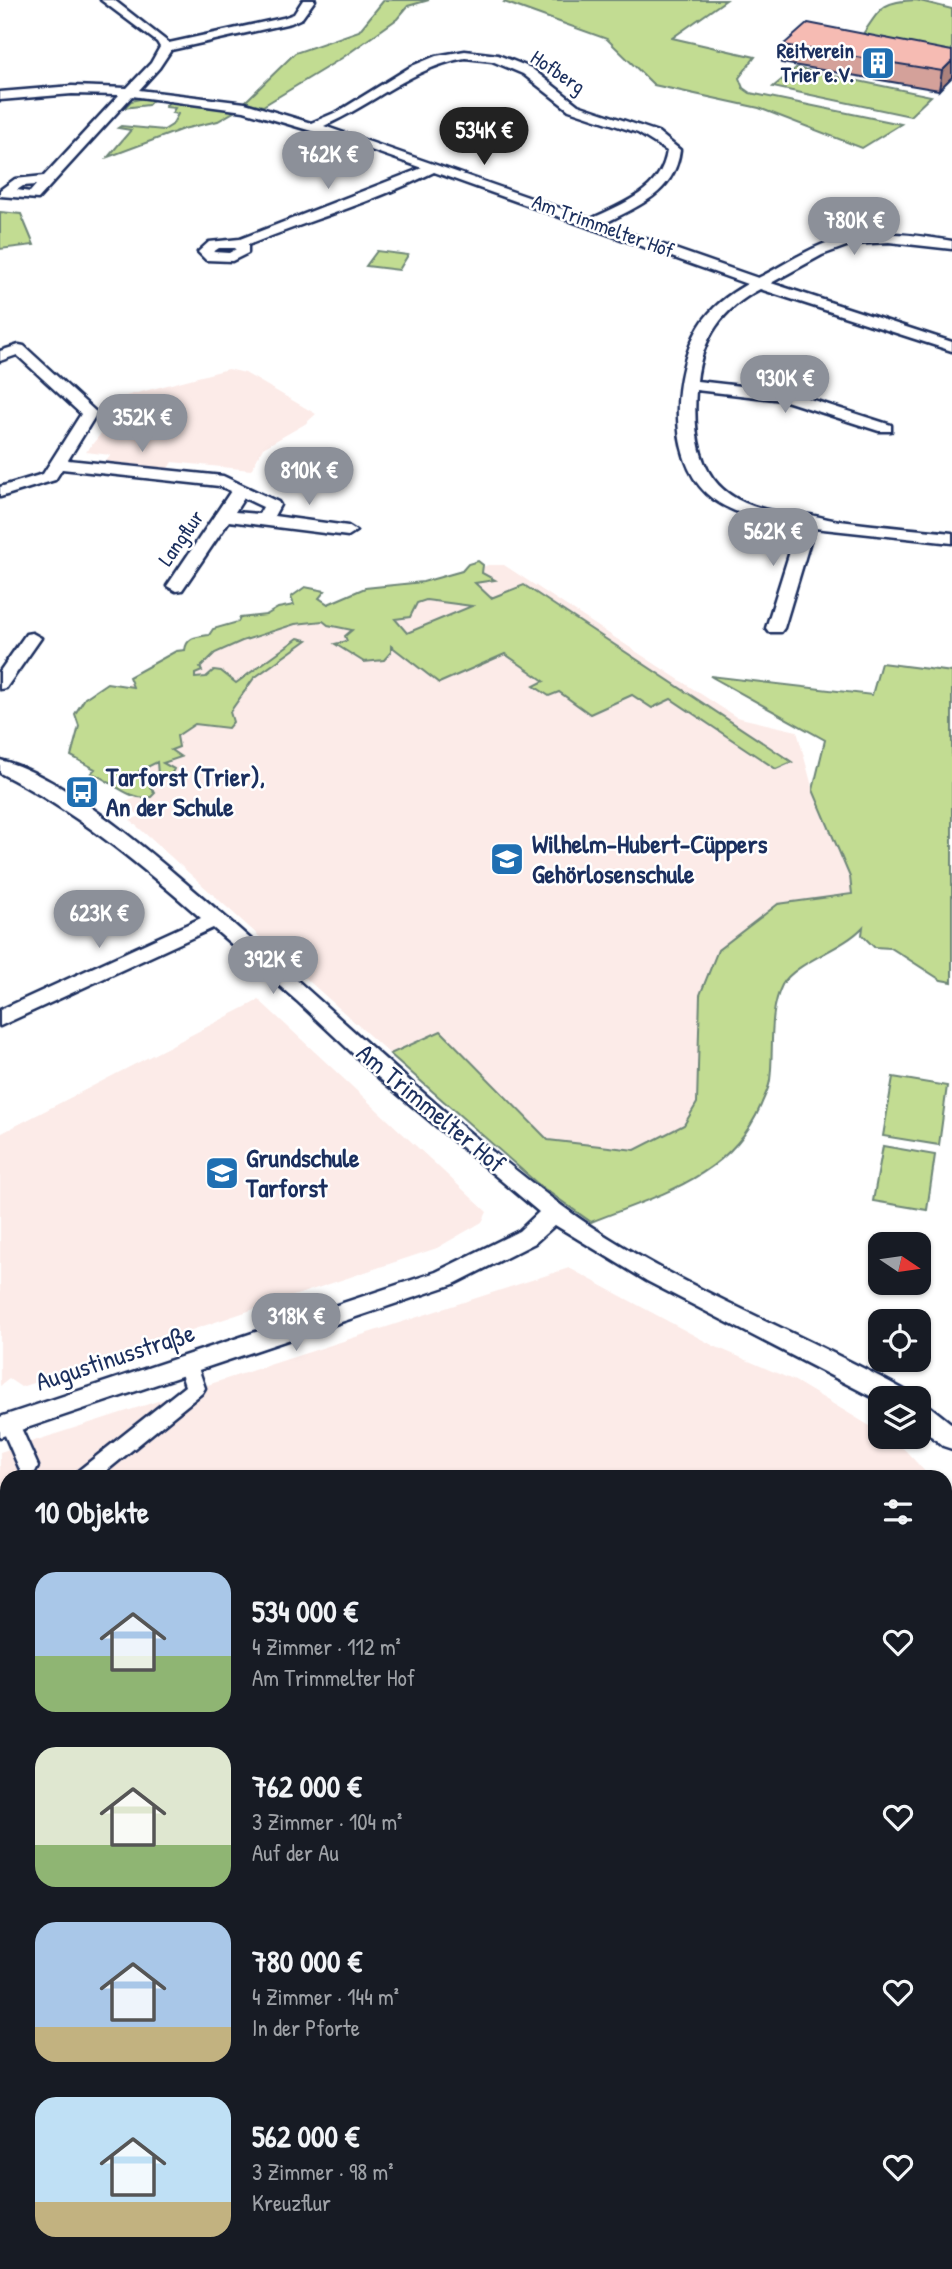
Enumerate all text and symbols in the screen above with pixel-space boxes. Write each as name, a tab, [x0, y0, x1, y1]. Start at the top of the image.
place label: Reitverein Trier e.V.	[777, 36, 854, 89]
street label: Hofberg	[525, 43, 591, 100]
building icon: Reitverein Trier e.V.	[859, 44, 897, 82]
pin: 534K €	[427, 108, 541, 167]
text: 534K €	[455, 114, 513, 145]
pin: 762K €	[271, 132, 385, 191]
text: 762K €	[298, 138, 358, 169]
street label: Am Trimmelter Hof	[528, 186, 678, 265]
pin: 780K €	[797, 198, 911, 257]
text: 780K €	[824, 204, 884, 235]
pin: 930K €	[728, 356, 842, 415]
text: 930K €	[756, 362, 814, 393]
pin: 352K €	[85, 394, 199, 454]
text: 352K €	[112, 401, 172, 432]
pin: 810K €	[252, 448, 366, 507]
text: 810K €	[281, 454, 338, 485]
street label: Langflur	[151, 504, 210, 571]
pin: 562K €	[716, 508, 830, 568]
text: 562K €	[744, 515, 802, 546]
place label: Tarforst (Trier), An der Schule	[105, 759, 265, 824]
bus stop icon: Tarforst (Trier), An der Schule	[63, 773, 101, 811]
place label: Wilhelm-Hubert-Cüppers Gehörlosenschule	[532, 826, 767, 891]
school or university icon: Wilhelm-Hubert-Cüppers Gehörlosenschule	[488, 840, 526, 878]
pin: 623K €	[42, 890, 156, 950]
text: 623K €	[70, 897, 128, 928]
pin: 392K €	[216, 936, 330, 996]
text: 392K €	[244, 943, 302, 974]
street label: Am Trimmelter Hof	[350, 1035, 514, 1181]
place label: Grundschule Tarforst	[245, 1140, 360, 1205]
school or university icon: Grundschule Tarforst	[203, 1154, 241, 1192]
north arrow	[868, 1232, 931, 1295]
map controls	[868, 1232, 931, 1449]
pin: 318K €	[239, 1294, 353, 1353]
text: 318K €	[268, 1300, 325, 1331]
button: locate	[868, 1309, 931, 1372]
street label: Augustinusstraße	[31, 1314, 199, 1399]
button: layers	[868, 1386, 931, 1449]
text: 10 Objekte	[35, 1492, 149, 1532]
icon: filters	[879, 1493, 917, 1531]
text: 534 000 €	[252, 1591, 358, 1631]
icon: home	[91, 1600, 175, 1684]
icon: heart	[879, 1623, 917, 1661]
text: 4 Zimmer · 112 m²	[252, 1631, 401, 1662]
text: Am Trimmelter Hof	[252, 1662, 415, 1693]
text: 762 000 €	[252, 1766, 361, 1806]
icon: home	[91, 1775, 175, 1859]
icon: heart	[879, 1798, 917, 1836]
text: 3 Zimmer · 104 m²	[252, 1806, 402, 1837]
text: Auf der Au	[252, 1837, 339, 1868]
text: 780 000 €	[252, 1941, 362, 1981]
icon: home	[91, 1950, 175, 2034]
icon: heart	[879, 1973, 917, 2011]
text: 4 Zimmer · 144 m²	[252, 1981, 399, 2012]
text: In der Pforte	[252, 2012, 360, 2043]
text: 562 000 €	[252, 2116, 359, 2156]
icon: home	[91, 2125, 175, 2209]
icon: heart	[879, 2148, 917, 2186]
text: 3 Zimmer · 98 m²	[252, 2156, 394, 2187]
text: Kreuzflur	[252, 2187, 331, 2218]

